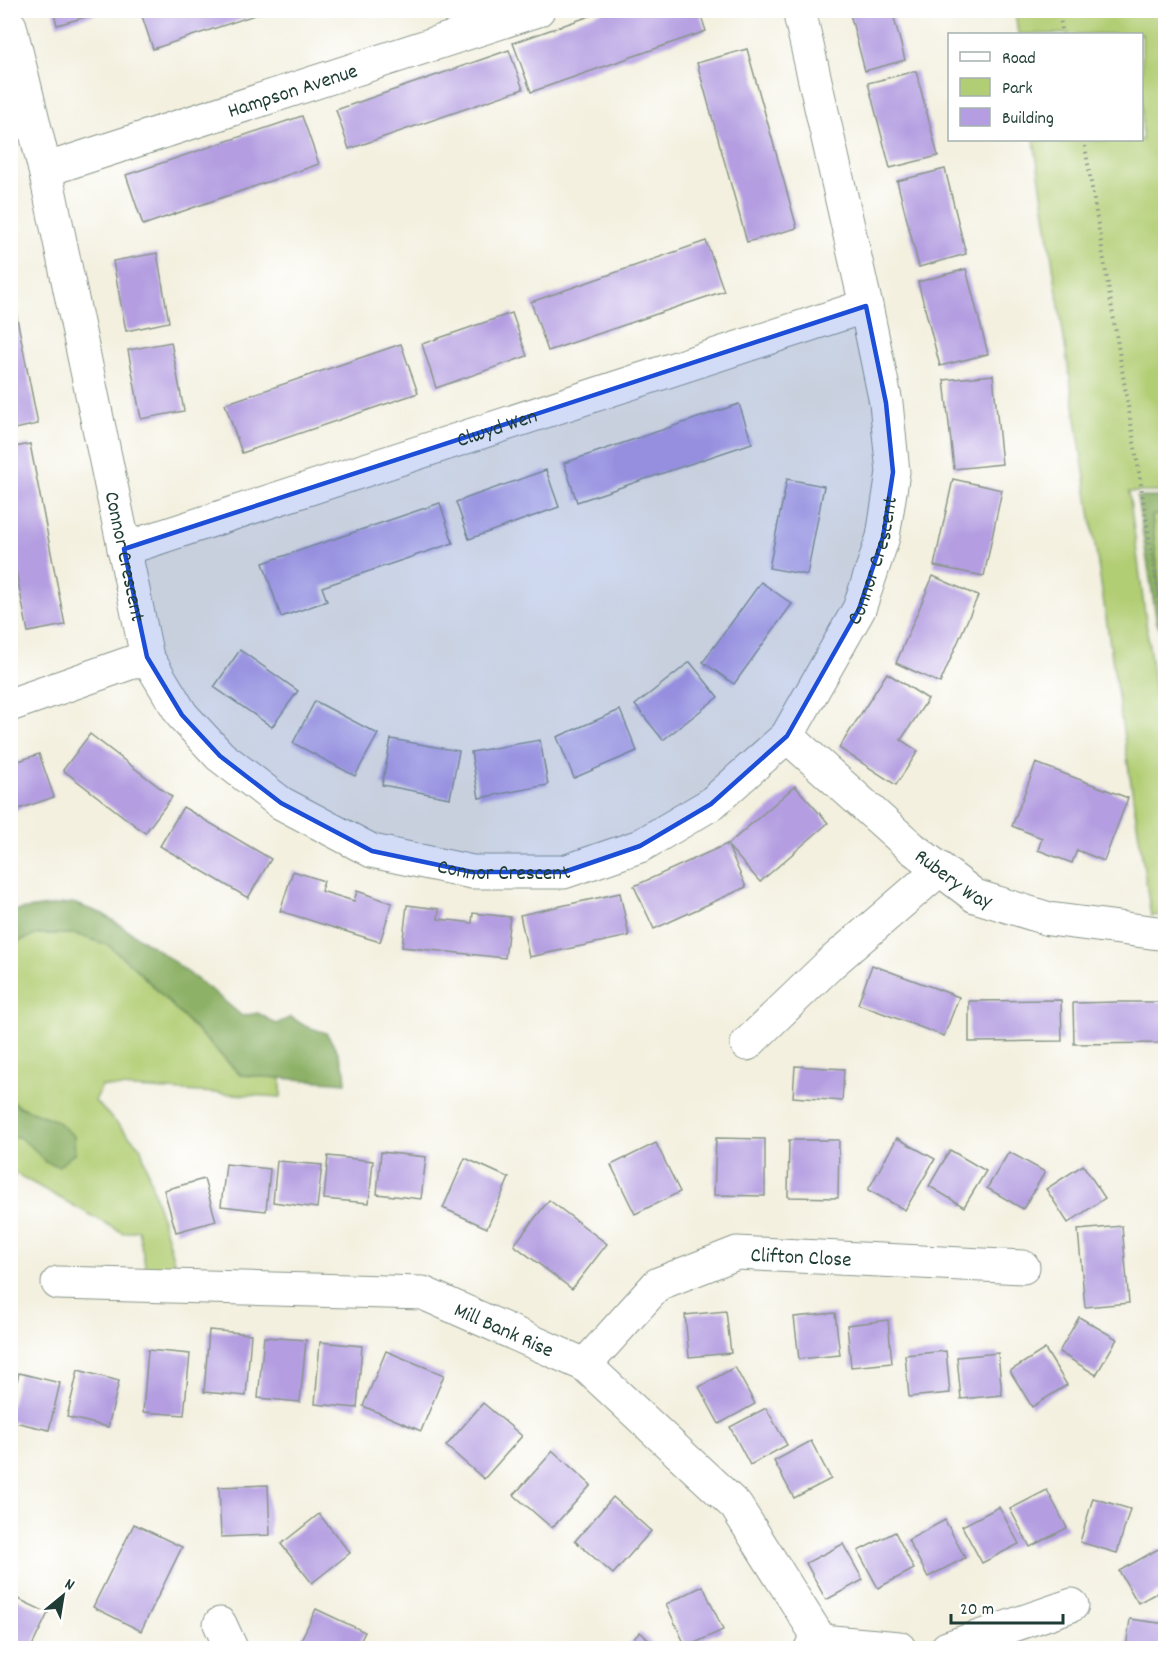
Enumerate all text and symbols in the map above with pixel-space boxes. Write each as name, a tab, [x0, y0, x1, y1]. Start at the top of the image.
legend	[948, 33, 1143, 141]
text: Road	[1002, 47, 1036, 72]
street label: Hampson Avenue	[224, 57, 362, 128]
text: Park	[1002, 77, 1033, 102]
text: Building	[1002, 107, 1054, 132]
street label: Clwyd Wen	[453, 403, 542, 457]
street label: Connor Crescent	[95, 489, 151, 625]
street label: Connor Crescent	[841, 494, 907, 631]
street label: Rubery Way	[907, 843, 996, 919]
street label: Connor Crescent	[434, 853, 576, 891]
street label: Clifton Close	[750, 1242, 852, 1277]
street label: Mill Bank Rise	[448, 1297, 558, 1367]
north arrow	[33, 1566, 93, 1626]
text: N	[60, 1573, 79, 1597]
scale bar	[951, 1587, 1064, 1625]
text: 20 m	[960, 1598, 994, 1623]

